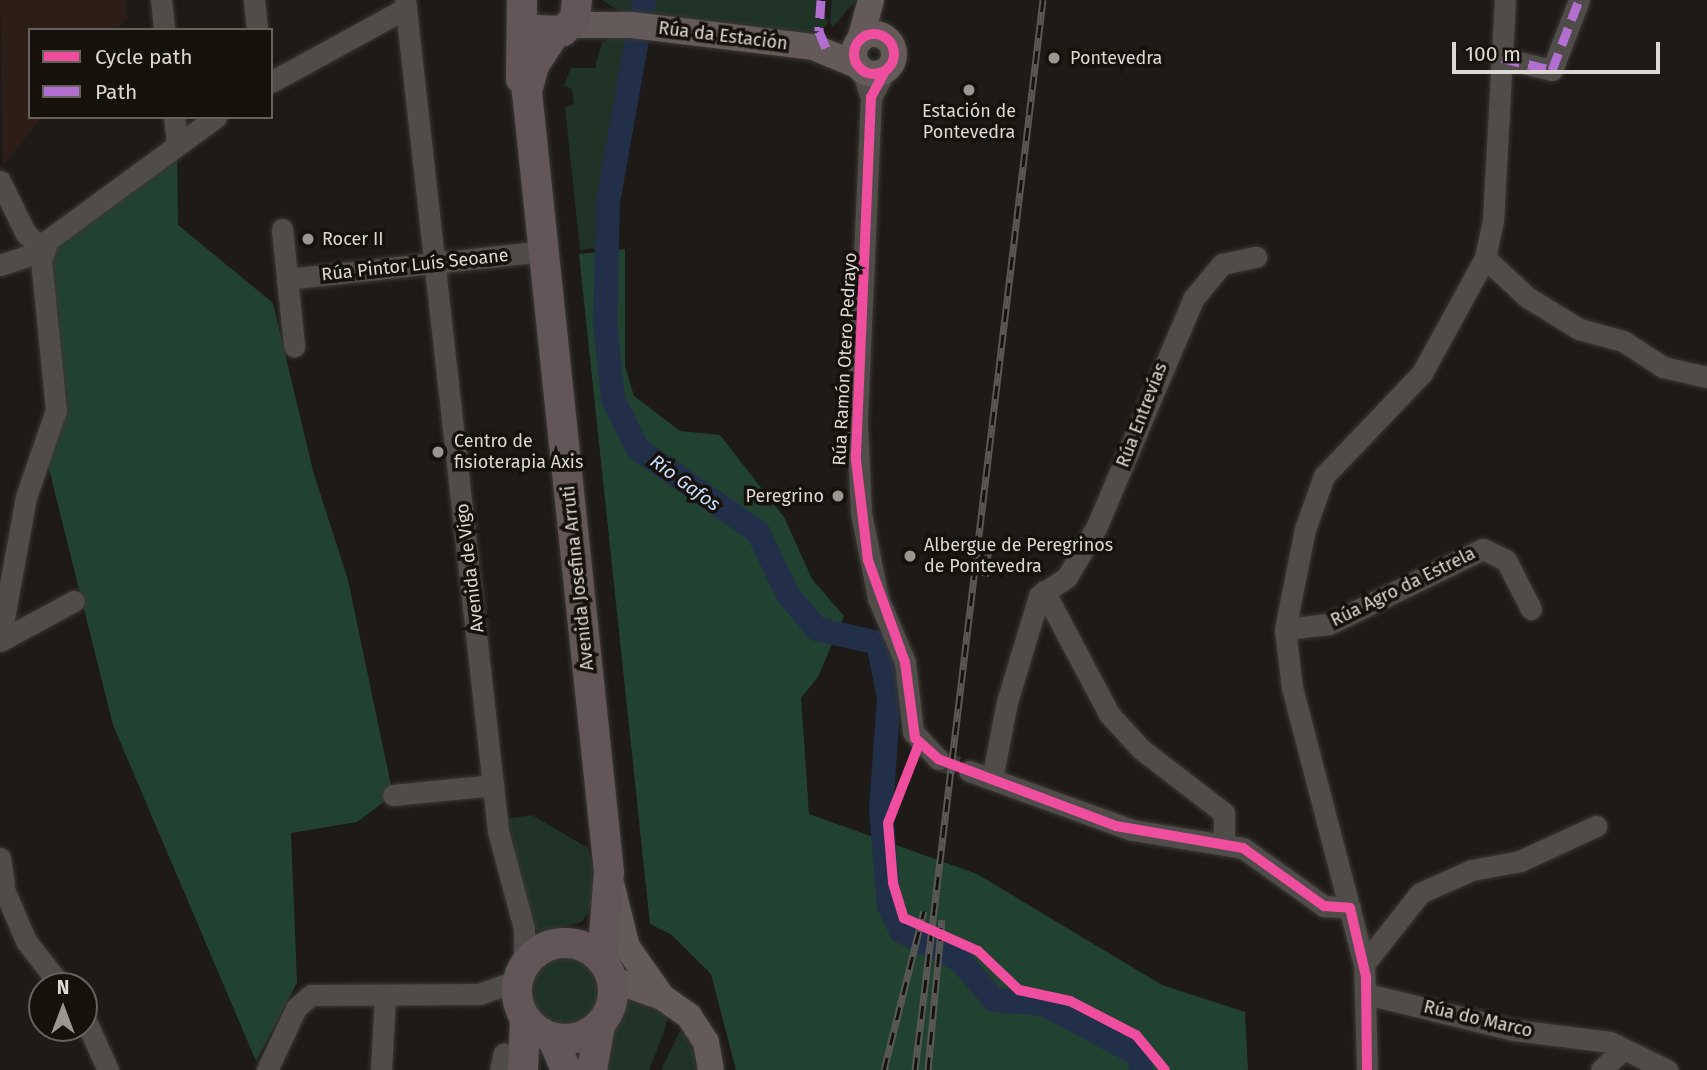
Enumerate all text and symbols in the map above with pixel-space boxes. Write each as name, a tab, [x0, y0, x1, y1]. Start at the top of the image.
street label: Rúa da Estación	[657, 17, 789, 55]
legend	[28, 28, 273, 119]
scale bar	[1455, 28, 1663, 72]
text: 100 m	[1465, 41, 1521, 67]
text: Cycle path	[95, 44, 193, 70]
place label: Pontevedra	[1070, 47, 1162, 69]
marker: Pontevedra	[1044, 48, 1064, 68]
text: Path	[95, 79, 137, 105]
marker: Estación de Pontevedra	[961, 82, 977, 98]
place label: Estación de Pontevedra	[922, 101, 1016, 144]
place label: Rocer II	[322, 228, 384, 250]
marker: Rocer II	[300, 231, 316, 247]
street label: Rúa Pintor Luís Seoane	[320, 244, 510, 286]
street label: Rúa Ramón Otero Pedrayo	[829, 252, 861, 466]
street label: Rúa Entrevías	[1112, 360, 1172, 470]
place label: Centro de fisioterapia Axis	[454, 431, 583, 474]
marker: Centro de fisioterapia Axis	[428, 442, 448, 462]
water label: Río Gafos	[646, 450, 724, 516]
street label: Avenida Josefina Arruti	[558, 484, 598, 672]
place label: Peregrino	[746, 485, 824, 507]
marker: Peregrino	[830, 488, 846, 504]
street label: Avenida de Vigo	[451, 502, 489, 634]
place label: Albergue de Peregrinos de Pontevedra	[924, 535, 1113, 578]
street label: Rúa Agro da Estrela	[1327, 543, 1479, 631]
marker: Albergue de Peregrinos de Pontevedra	[902, 548, 918, 564]
north arrow	[28, 972, 98, 1042]
text: N	[57, 976, 69, 999]
street label: Rúa do Marco	[1422, 996, 1534, 1042]

